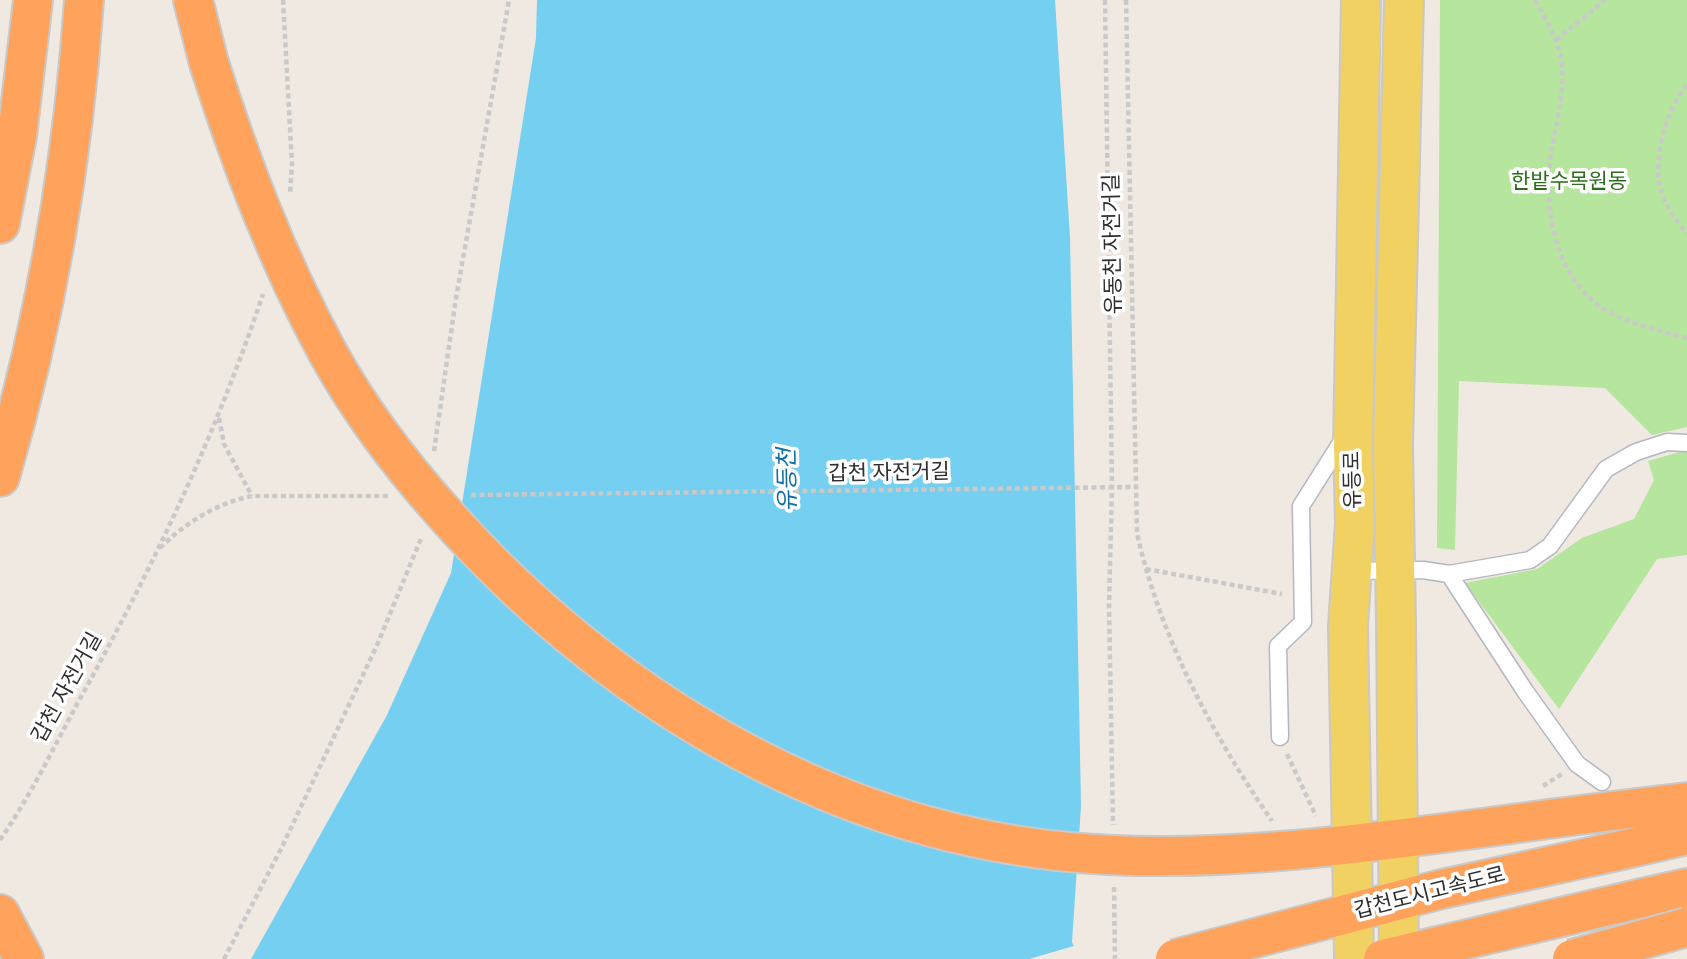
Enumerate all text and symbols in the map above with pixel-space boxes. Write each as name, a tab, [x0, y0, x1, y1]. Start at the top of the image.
park label: 한밭수목원동	[1511, 170, 1627, 196]
street label: 유동천 자전거길	[1100, 173, 1128, 315]
water label: 유등천	[775, 448, 803, 512]
street label: 유등로	[1341, 451, 1367, 509]
street label: 갑천 자전거길	[828, 460, 950, 488]
street label: 갑천 자전거길	[28, 629, 108, 747]
street label: 갑천도시고속도로	[1352, 863, 1508, 925]

